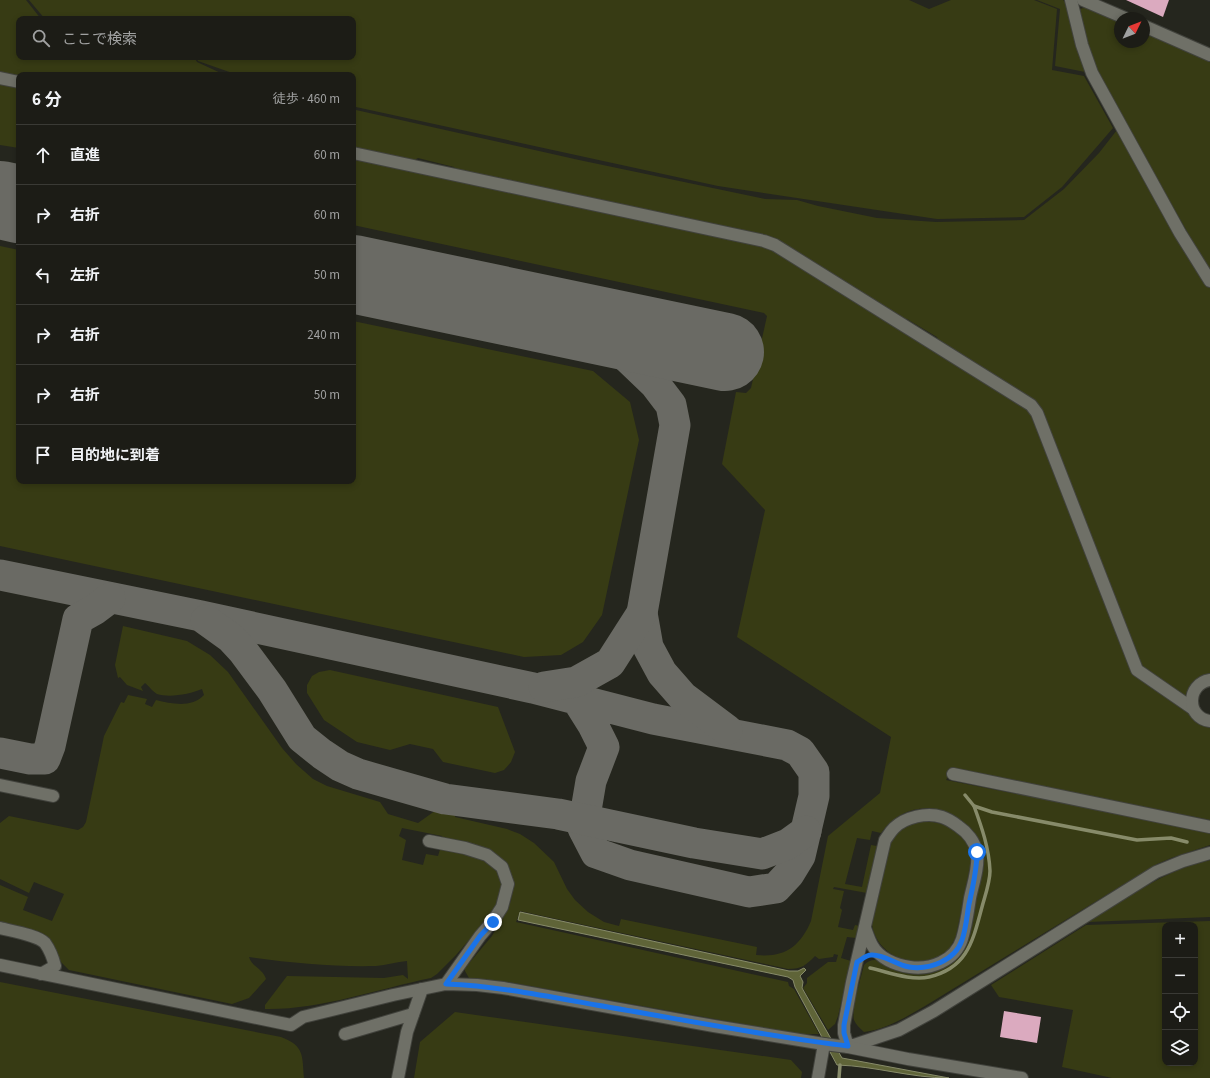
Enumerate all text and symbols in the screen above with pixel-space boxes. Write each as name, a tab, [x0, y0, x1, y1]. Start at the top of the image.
north arrow	[1114, 12, 1150, 48]
search box	[16, 16, 356, 60]
icon: search	[30, 27, 52, 49]
text: ここで検索	[62, 29, 137, 50]
text: 6 分	[32, 88, 61, 112]
text: 徒歩 · 460 m	[273, 90, 340, 108]
icon: ahead	[32, 144, 54, 166]
text: 直進	[70, 145, 100, 166]
text: 60 m	[314, 146, 340, 164]
icon: right	[32, 204, 54, 226]
text: 右折	[70, 205, 100, 226]
text: 60 m	[314, 206, 340, 224]
icon: left	[32, 264, 54, 286]
text: 左折	[70, 265, 100, 286]
text: 50 m	[314, 266, 340, 284]
icon: right	[32, 324, 54, 346]
text: 右折	[70, 325, 100, 346]
text: 240 m	[307, 326, 340, 344]
icon: right	[32, 384, 54, 406]
text: 右折	[70, 385, 100, 406]
text: 50 m	[314, 386, 340, 404]
icon: arrive	[32, 444, 54, 466]
text: 目的地に到着	[70, 445, 160, 466]
route start	[968, 843, 986, 861]
route end	[484, 913, 502, 931]
map controls	[1162, 922, 1198, 1066]
button: +	[1162, 922, 1198, 958]
button: −	[1162, 958, 1198, 994]
button: locate	[1162, 994, 1198, 1030]
button: layers	[1162, 1030, 1198, 1066]

